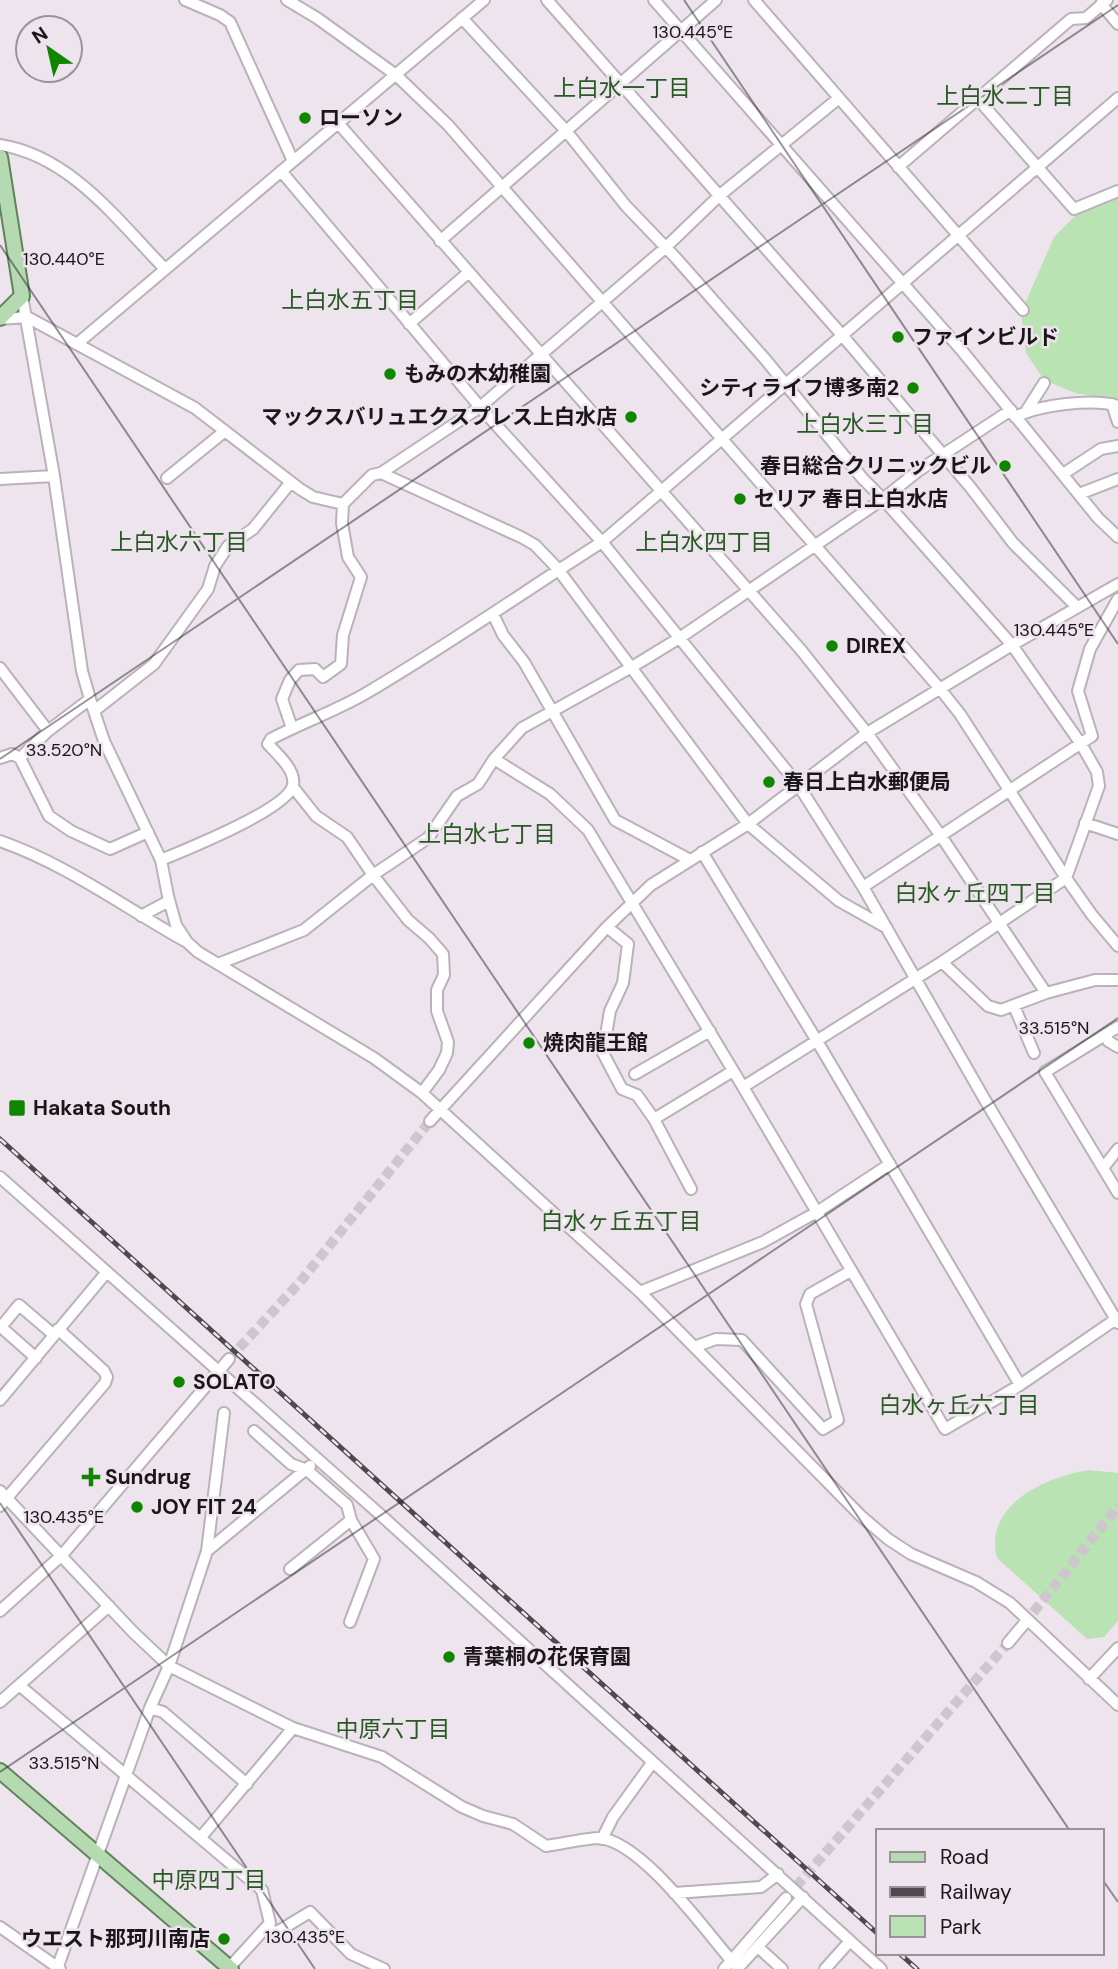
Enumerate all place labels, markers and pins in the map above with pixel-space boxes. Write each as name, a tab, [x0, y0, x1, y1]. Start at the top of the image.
place label: ローソン	[319, 104, 403, 132]
marker: ローソン	[297, 110, 313, 126]
place label: ファインビルド	[912, 323, 1059, 351]
marker: ファインビルド	[890, 329, 906, 345]
place label: もみの木幼稚園	[404, 360, 551, 388]
marker: もみの木幼稚園	[382, 366, 398, 382]
place label: シティライフ博多南2	[699, 374, 899, 402]
marker: シティライフ博多南2	[905, 380, 921, 396]
place label: マックスバリュエクスプレス上白水店	[261, 403, 617, 431]
marker: マックスバリュエクスプレス上白水店	[623, 409, 639, 425]
place label: 春日総合クリニックビル	[760, 452, 991, 480]
marker: 春日総合クリニックビル	[997, 458, 1013, 474]
place label: セリア 春日上白水店	[754, 485, 948, 513]
marker: セリア 春日上白水店	[732, 491, 748, 507]
place label: DIREX	[846, 632, 906, 660]
marker: DIREX	[824, 638, 840, 654]
place label: 春日上白水郵便局	[783, 768, 951, 796]
marker: 春日上白水郵便局	[761, 774, 777, 790]
place label: 焼肉龍王館	[543, 1029, 648, 1057]
marker: 焼肉龍王館	[521, 1035, 537, 1051]
place label: Hakata South	[33, 1094, 171, 1122]
marker: Hakata South	[7, 1098, 27, 1118]
place label: SOLATO	[193, 1368, 276, 1396]
marker: SOLATO	[171, 1374, 187, 1390]
place label: Sundrug	[105, 1463, 191, 1491]
marker: Sundrug	[83, 1469, 99, 1485]
place label: JOY FIT 24	[151, 1493, 257, 1521]
marker: JOY FIT 24	[129, 1499, 145, 1515]
place label: 青葉桐の花保育園	[463, 1643, 631, 1671]
marker: 青葉桐の花保育園	[441, 1649, 457, 1665]
place label: ウエスト那珂川南店	[21, 1925, 210, 1953]
marker: ウエスト那珂川南店	[216, 1931, 232, 1947]

